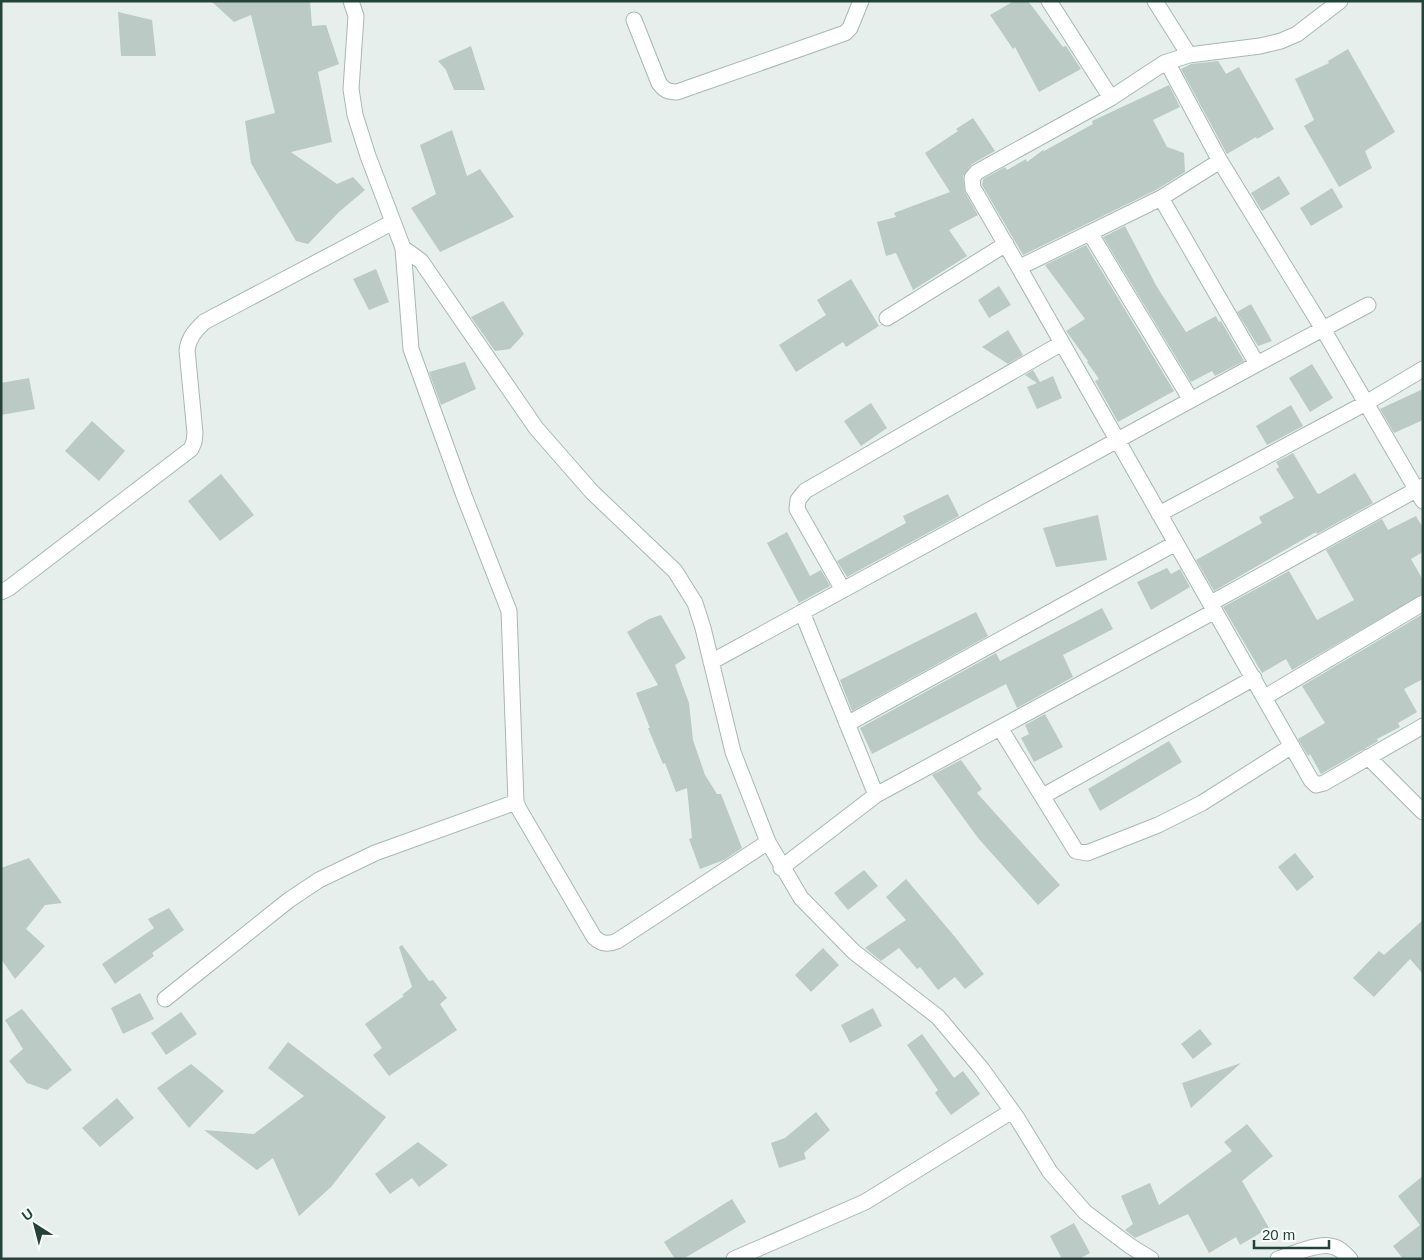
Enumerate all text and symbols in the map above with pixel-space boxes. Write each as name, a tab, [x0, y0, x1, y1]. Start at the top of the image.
north arrow	[10, 1200, 60, 1250]
text: U	[19, 1205, 36, 1224]
scale bar	[1254, 1218, 1329, 1250]
text: 20 m	[1262, 1226, 1295, 1243]

